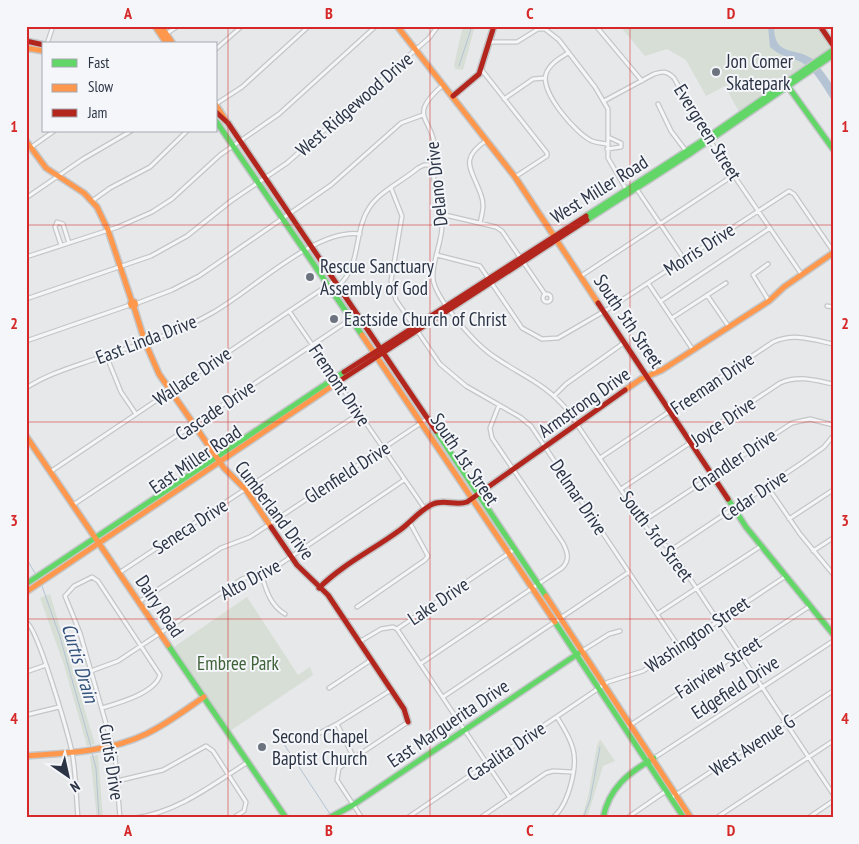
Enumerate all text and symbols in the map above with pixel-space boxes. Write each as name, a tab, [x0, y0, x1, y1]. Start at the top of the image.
text: A	[123, 3, 133, 23]
text: B	[325, 3, 333, 23]
text: C	[526, 3, 534, 23]
text: D	[727, 3, 736, 23]
legend	[42, 42, 218, 132]
street label: West Ridgewood Drive	[291, 47, 418, 161]
place label: Jon Comer Skatepark	[725, 49, 794, 95]
text: Fast	[88, 53, 109, 72]
marker: Jon Comer Skatepark	[710, 66, 722, 78]
text: Slow	[88, 77, 113, 96]
street label: Evergreen Street	[669, 79, 748, 185]
text: Jam	[87, 103, 107, 122]
text: 1	[10, 116, 18, 136]
text: 1	[841, 116, 849, 136]
street label: Delano Drive	[420, 140, 452, 227]
street label: West Miller Road	[546, 150, 652, 228]
street label: Morris Drive	[659, 217, 739, 281]
place label: Rescue Sanctuary Assembly of God	[320, 254, 435, 300]
street label: South 5th Street	[589, 270, 669, 373]
marker: Rescue Sanctuary Assembly of God	[304, 271, 316, 283]
place label: Eastside Church of Christ	[344, 307, 507, 331]
street label: East Linda Drive	[92, 309, 200, 369]
text: 2	[10, 313, 18, 333]
marker: Eastside Church of Christ	[328, 313, 340, 325]
text: 2	[841, 313, 849, 333]
street label: Fremont Drive	[304, 339, 376, 431]
street label: Wallace Drive	[148, 341, 236, 411]
street label: Freeman Drive	[666, 346, 758, 420]
street label: Armstrong Drive	[533, 361, 635, 442]
street label: Cascade Drive	[170, 374, 260, 446]
street label: Joyce Drive	[685, 391, 760, 452]
street label: South 1st Street	[425, 408, 505, 510]
street label: East Miller Road	[144, 419, 246, 499]
street label: Chandler Drive	[687, 423, 781, 497]
street label: Glenfield Drive	[300, 435, 394, 509]
street label: Delmar Drive	[545, 455, 613, 539]
street label: Cumberland Drive	[230, 456, 320, 564]
street label: Cedar Drive	[716, 464, 792, 526]
street label: South 3rd Street	[615, 486, 699, 587]
street label: Seneca Drive	[148, 493, 232, 559]
text: 3	[10, 510, 18, 530]
text: 3	[841, 510, 849, 530]
street label: Alto Drive	[216, 553, 285, 605]
street label: Dairy Road	[130, 570, 190, 642]
street label: Lake Drive	[403, 572, 473, 630]
street label: Washington Street	[640, 590, 754, 678]
water label: Curtis Drain	[56, 620, 105, 707]
street label: Fairview Street	[670, 630, 766, 704]
street label: Edgefield Drive	[687, 650, 784, 724]
park label: Embree Park	[197, 651, 280, 675]
street label: East Marguerita Drive	[383, 673, 513, 772]
text: 4	[10, 708, 18, 728]
text: 4	[841, 708, 849, 728]
street label: West Avenue G	[705, 709, 799, 781]
street label: Casalita Drive	[462, 716, 550, 786]
street label: Curtis Drive	[94, 722, 130, 802]
place label: Second Chapel Baptist Church	[272, 724, 369, 770]
marker: Second Chapel Baptist Church	[256, 741, 268, 753]
north arrow	[42, 752, 92, 802]
text: N	[67, 777, 83, 796]
text: A	[123, 820, 133, 840]
text: B	[325, 820, 333, 840]
text: C	[526, 820, 534, 840]
text: D	[727, 820, 736, 840]

